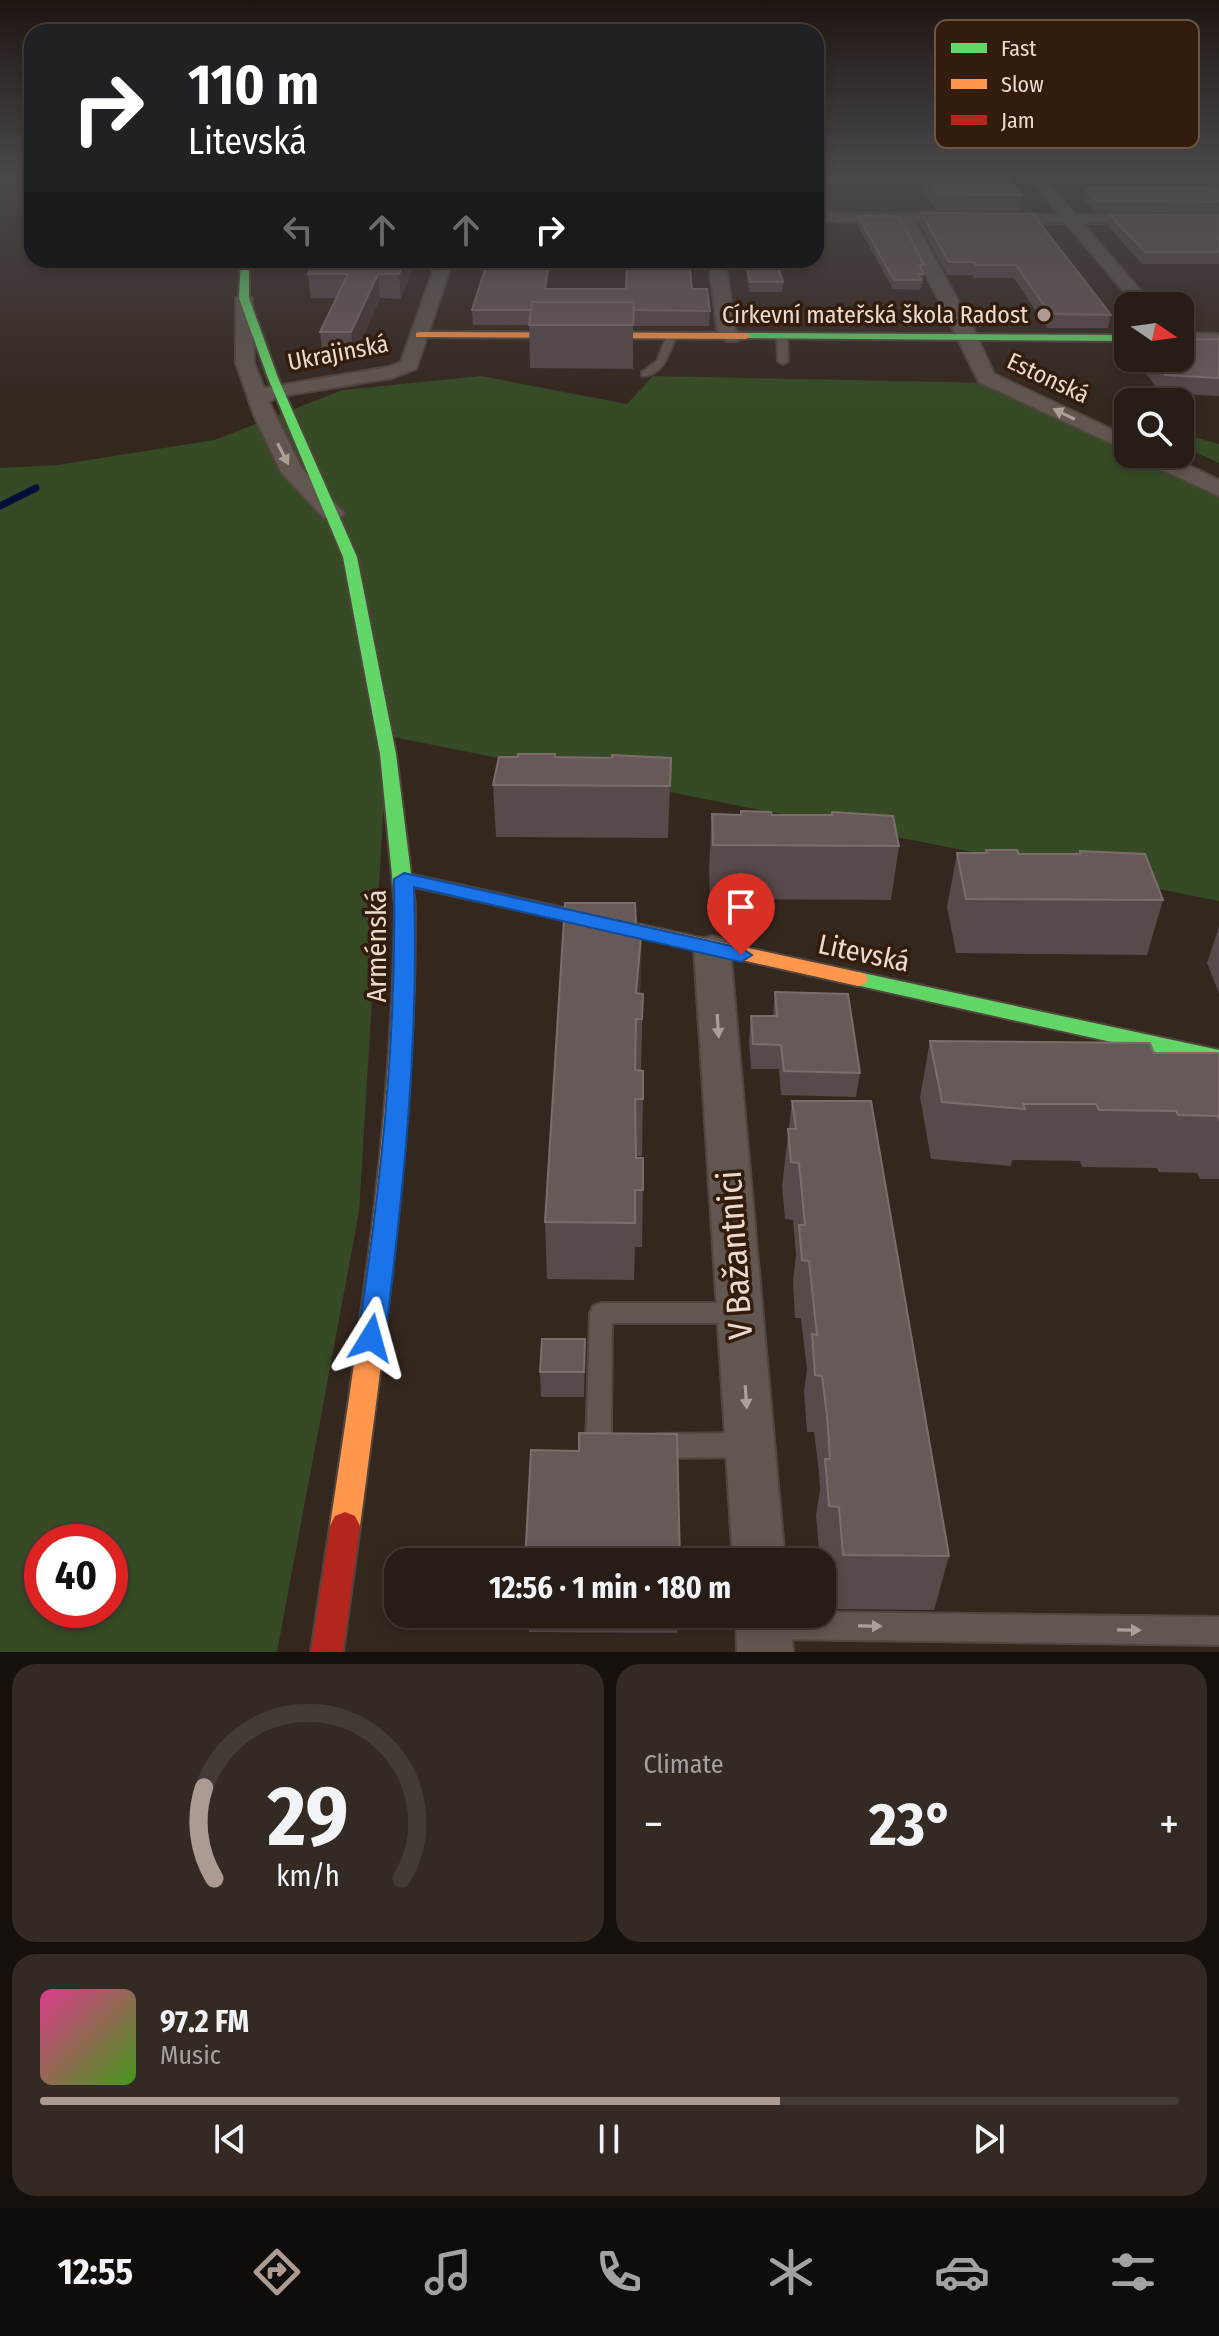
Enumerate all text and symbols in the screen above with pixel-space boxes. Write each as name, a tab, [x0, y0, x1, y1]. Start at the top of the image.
legend	[935, 20, 1199, 148]
text: Fast	[1001, 35, 1037, 62]
text: 110 m	[188, 52, 319, 119]
icon: right	[56, 56, 160, 160]
text: Slow	[1001, 71, 1044, 98]
text: Jam	[1001, 107, 1035, 134]
text: Litevská	[188, 120, 307, 164]
icon: left	[276, 208, 320, 252]
icon: ahead	[360, 208, 404, 252]
icon: ahead	[444, 208, 488, 252]
icon: right	[528, 208, 572, 252]
north arrow	[1114, 292, 1194, 372]
map controls	[1114, 292, 1194, 468]
place label: Církevní mateřská škola Radost	[722, 301, 1028, 329]
marker: Církevní mateřská škola Radost	[1035, 306, 1053, 324]
street label: Ukrajinská	[285, 330, 391, 376]
street label: Estonská	[1003, 347, 1093, 409]
button: search	[1114, 388, 1194, 468]
one-way arrow	[1052, 407, 1075, 421]
one-way arrow	[275, 443, 289, 465]
pin	[707, 873, 775, 955]
icon: arrive	[719, 885, 763, 929]
street label: Arménská	[360, 890, 393, 1002]
street label: Litevská	[815, 927, 913, 979]
one-way arrow	[712, 1014, 725, 1039]
street label: V Bažantnici	[709, 1169, 761, 1341]
position arrow	[329, 1296, 413, 1380]
one-way arrow	[740, 1385, 753, 1410]
speed limit sign: 40	[24, 1524, 128, 1628]
text: 12:56 · 1 min · 180 m	[489, 1570, 731, 1606]
one-way arrow	[858, 1620, 883, 1633]
one-way arrow	[1117, 1624, 1142, 1636]
text: Climate	[644, 1749, 724, 1780]
text: 29	[266, 1767, 348, 1867]
text: 23°	[869, 1789, 953, 1861]
text: −	[644, 1798, 663, 1851]
text: +	[1159, 1798, 1179, 1851]
text: km/h	[276, 1859, 340, 1894]
text: 97.2 FM	[160, 2004, 249, 2040]
text: Music	[160, 2040, 221, 2071]
icon: previous	[208, 2117, 252, 2161]
icon: pause	[587, 2117, 631, 2161]
icon: next	[967, 2117, 1011, 2161]
icon: directions	[249, 2244, 305, 2300]
icon: music	[420, 2244, 476, 2300]
icon: phone	[591, 2244, 647, 2300]
icon: climate	[763, 2244, 819, 2300]
icon: car	[934, 2244, 990, 2300]
icon: filters	[1105, 2244, 1161, 2300]
text: 12:55	[58, 2250, 133, 2294]

